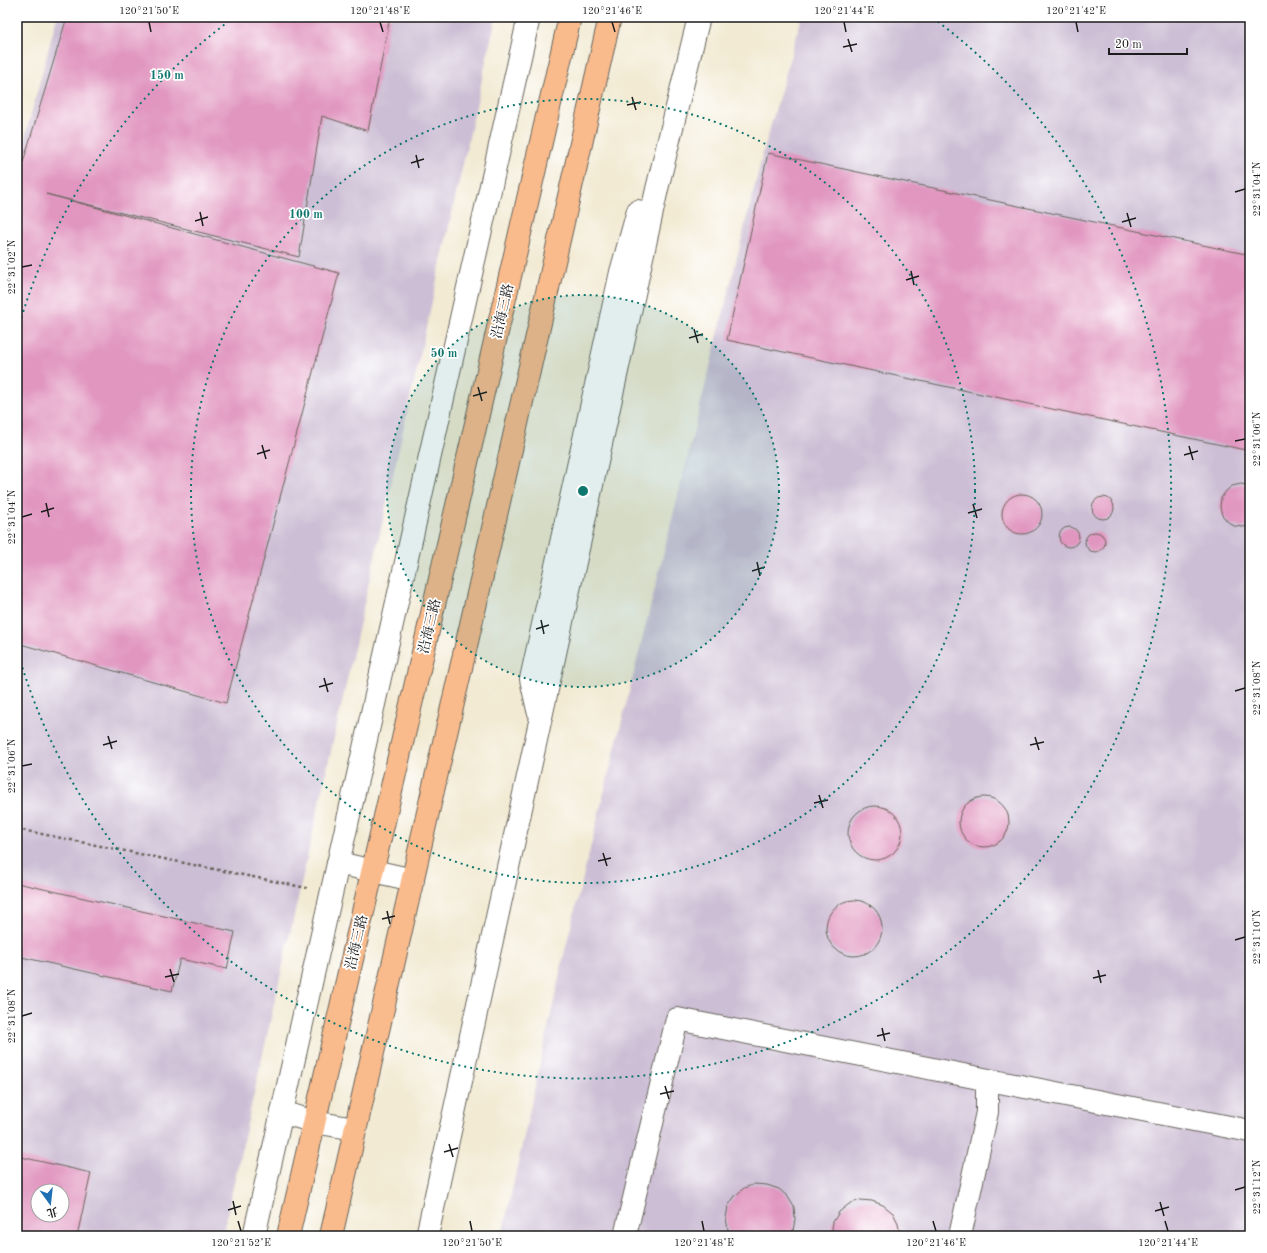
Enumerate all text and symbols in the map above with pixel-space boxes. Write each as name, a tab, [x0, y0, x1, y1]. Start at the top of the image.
text: 120°21'50"E	[119, 6, 179, 16]
text: 120°21'48"E	[350, 6, 410, 16]
text: 120°21'46"E	[582, 6, 642, 16]
text: 120°21'44"E	[814, 6, 874, 16]
text: 120°21'42"E	[1046, 6, 1106, 16]
scale bar	[1109, 30, 1187, 56]
text: 20 m	[1115, 39, 1142, 51]
text: 150 m	[150, 69, 184, 82]
text: 22°31'04"N	[1252, 161, 1262, 216]
text: 100 m	[289, 209, 323, 221]
text: 22°31'02"N	[7, 239, 17, 294]
street label: 沿海三路	[489, 282, 516, 340]
text: 50 m	[431, 347, 458, 360]
text: 22°31'06"N	[1252, 411, 1262, 466]
centre of rings	[576, 484, 590, 498]
text: 22°31'04"N	[7, 489, 17, 544]
street label: 沿海三路	[416, 597, 443, 655]
text: 22°31'08"N	[1252, 660, 1262, 715]
text: 22°31'06"N	[7, 738, 17, 793]
text: 22°31'10"N	[1252, 909, 1262, 964]
street label: 沿海三路	[343, 913, 370, 971]
text: 22°31'08"N	[7, 988, 17, 1043]
text: 22°31'12"N	[1252, 1159, 1262, 1214]
north arrow	[30, 1183, 70, 1223]
text: 北	[45, 1204, 59, 1220]
text: 120°21'52"E	[211, 1238, 271, 1248]
text: 120°21'50"E	[442, 1238, 502, 1248]
text: 120°21'48"E	[674, 1238, 734, 1248]
text: 120°21'46"E	[906, 1238, 966, 1248]
text: 120°21'44"E	[1138, 1238, 1198, 1248]

